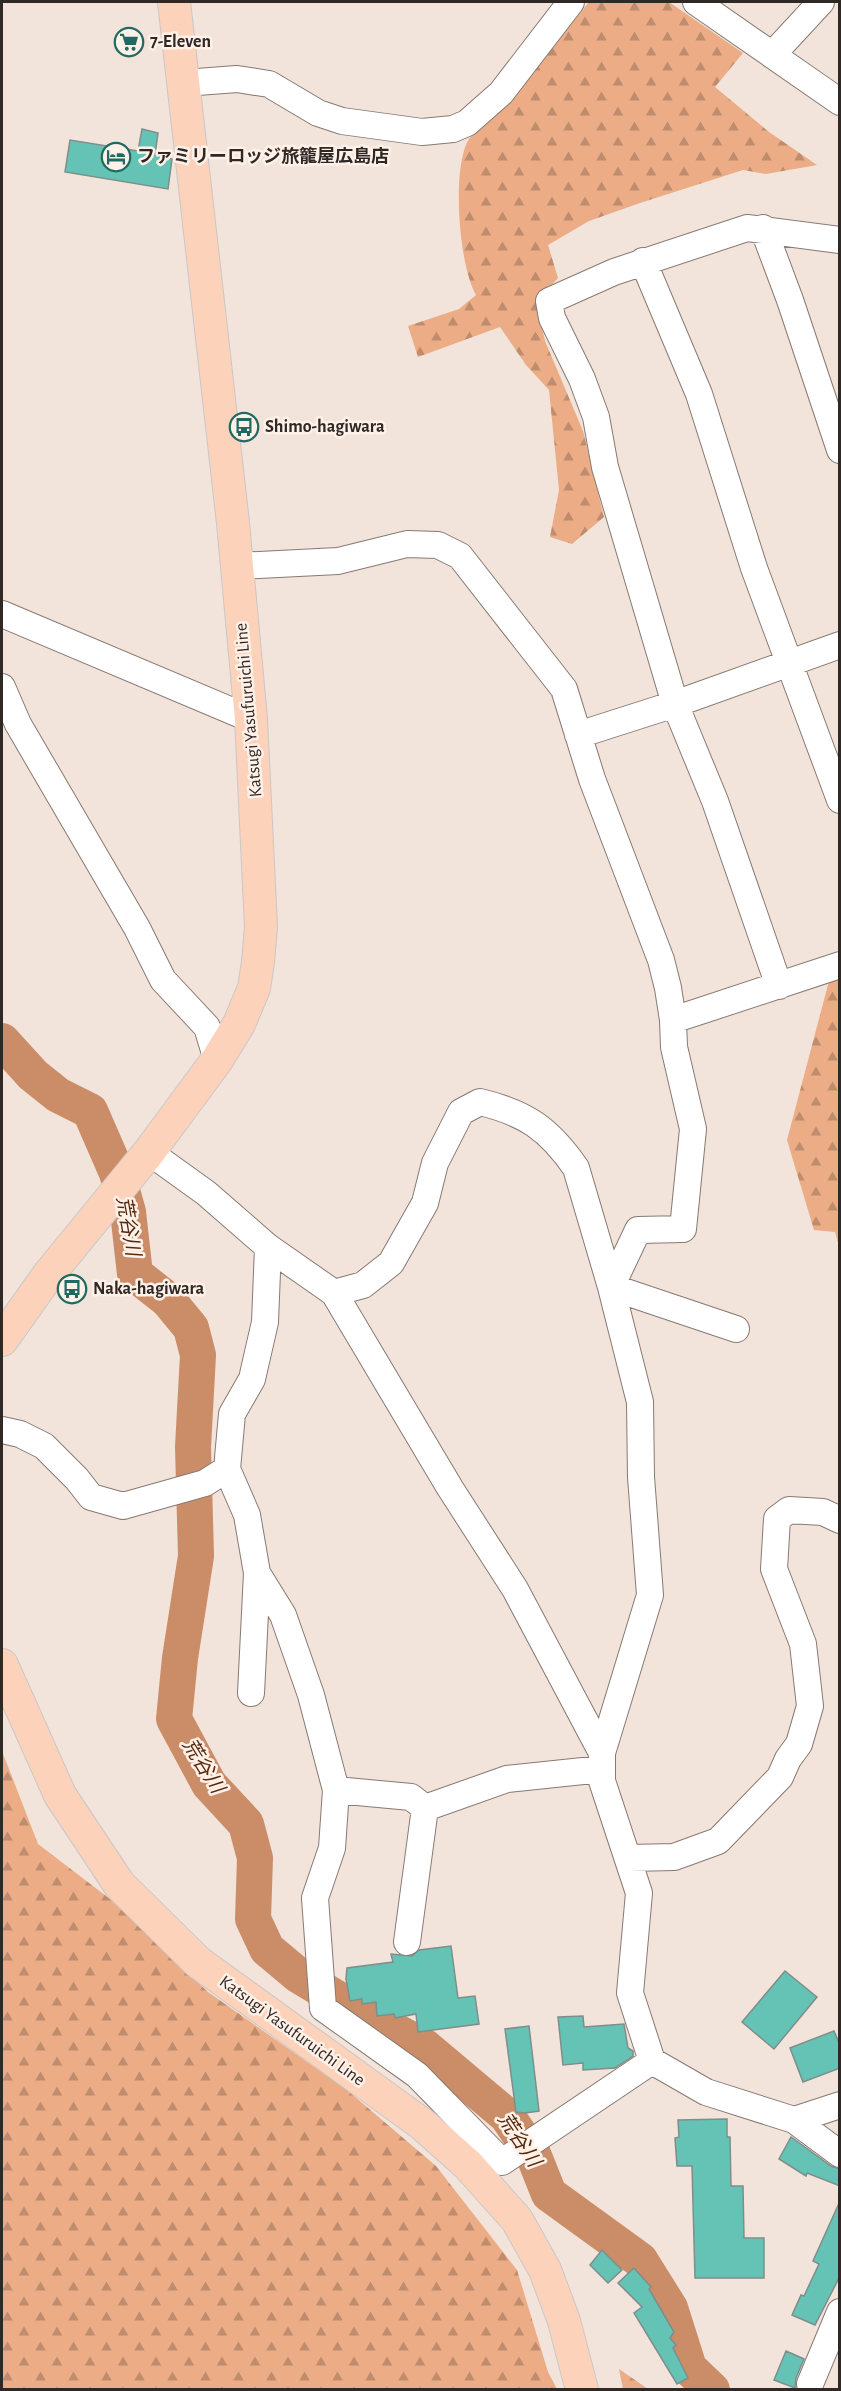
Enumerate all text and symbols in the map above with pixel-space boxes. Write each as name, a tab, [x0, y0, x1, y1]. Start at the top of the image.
supermarket icon: 7-Eleven	[113, 26, 145, 58]
place label: 7-Eleven	[150, 33, 211, 51]
hotel icon: ファミリーロッジ旅籠屋広島店	[100, 141, 132, 173]
place label: ファミリーロッジ旅籠屋広島店	[137, 146, 389, 166]
bus stop icon: Shimo-hagiwara	[228, 411, 260, 443]
place label: Shimo-hagiwara	[265, 418, 385, 436]
street label: Katsugi Yasufuruichi Line	[232, 622, 266, 798]
water label: 荒谷川	[113, 1195, 144, 1259]
bus stop icon: Naka-hagiwara	[56, 1273, 88, 1305]
place label: Naka-hagiwara	[93, 1280, 205, 1298]
water label: 荒谷川	[179, 1735, 229, 1798]
street label: Katsugi Yasufuruichi Line	[216, 1972, 368, 2090]
water label: 荒谷川	[494, 2109, 546, 2172]

